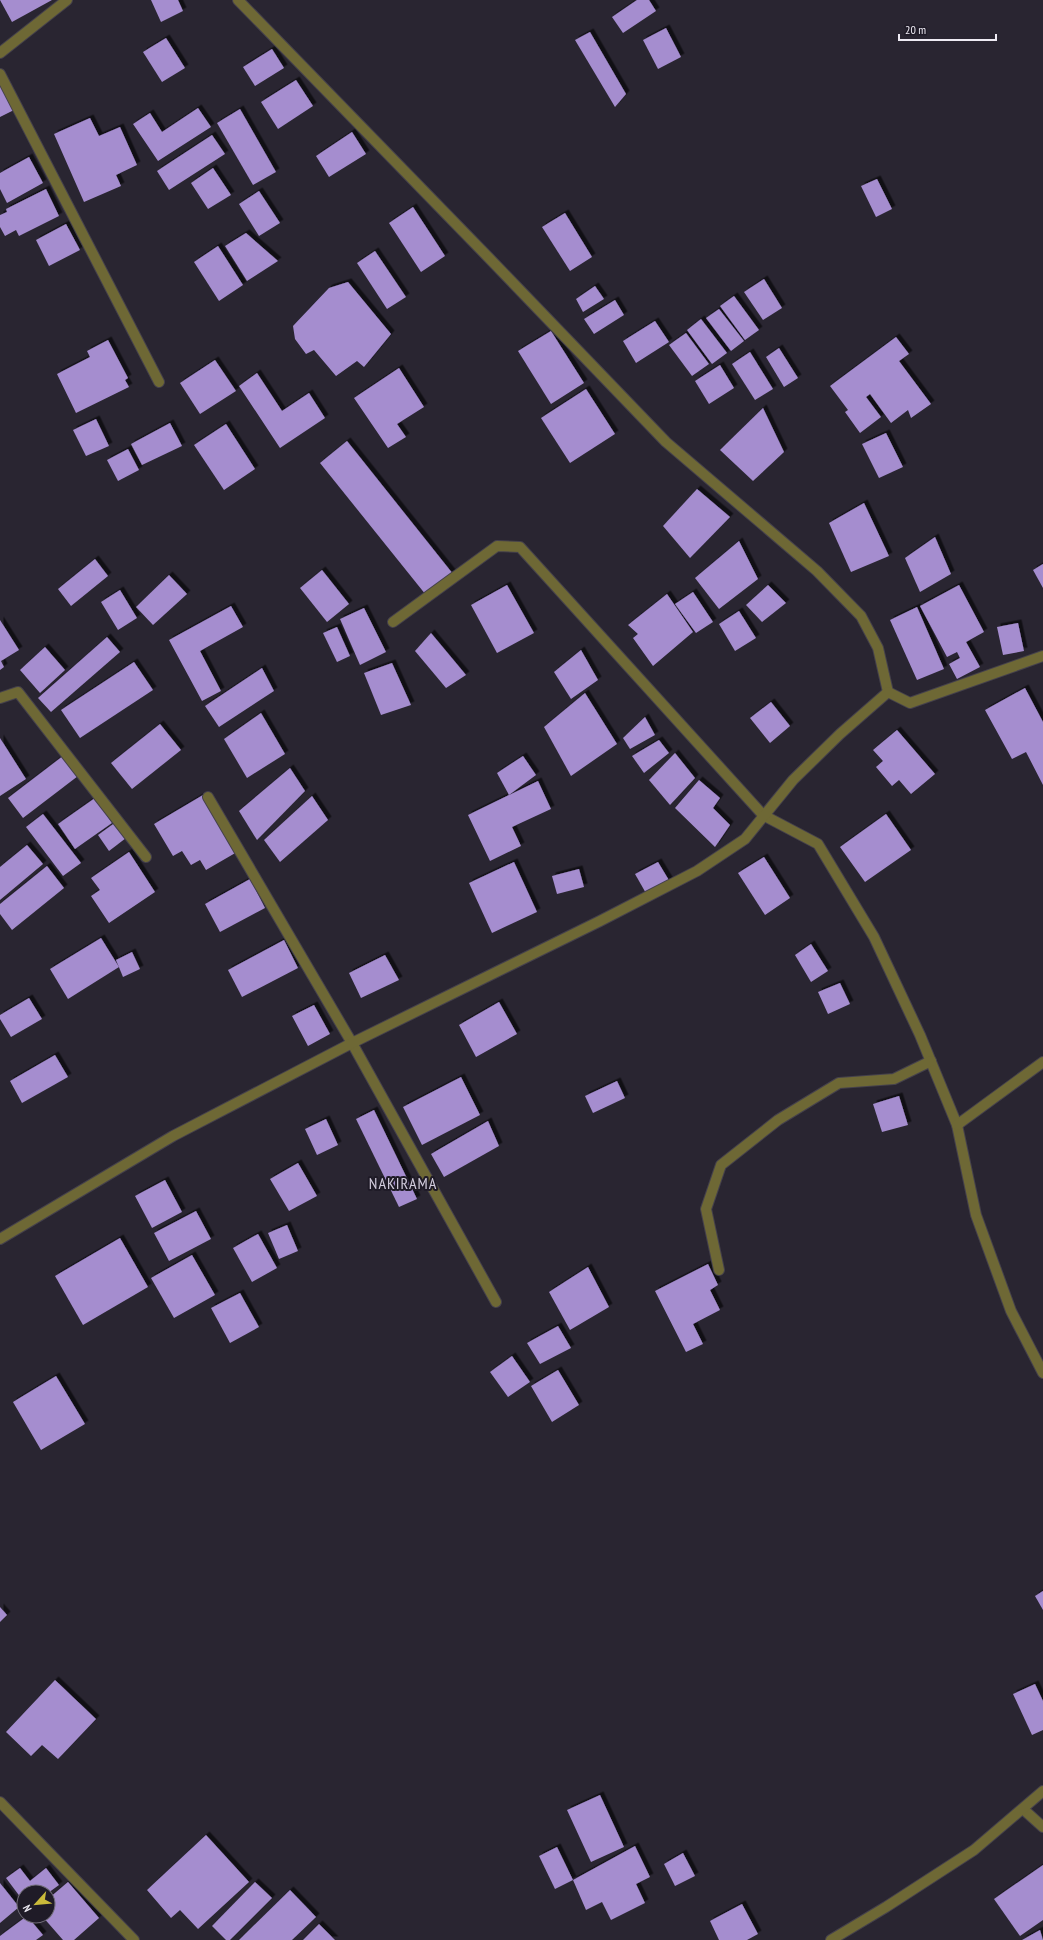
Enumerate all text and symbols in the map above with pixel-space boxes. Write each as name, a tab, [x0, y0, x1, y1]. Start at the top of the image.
scale bar	[899, 16, 996, 42]
text: 20 m	[905, 22, 926, 37]
district label: NAKIRAMA	[369, 1173, 437, 1193]
north arrow	[16, 1884, 56, 1924]
text: N	[19, 1903, 35, 1914]

